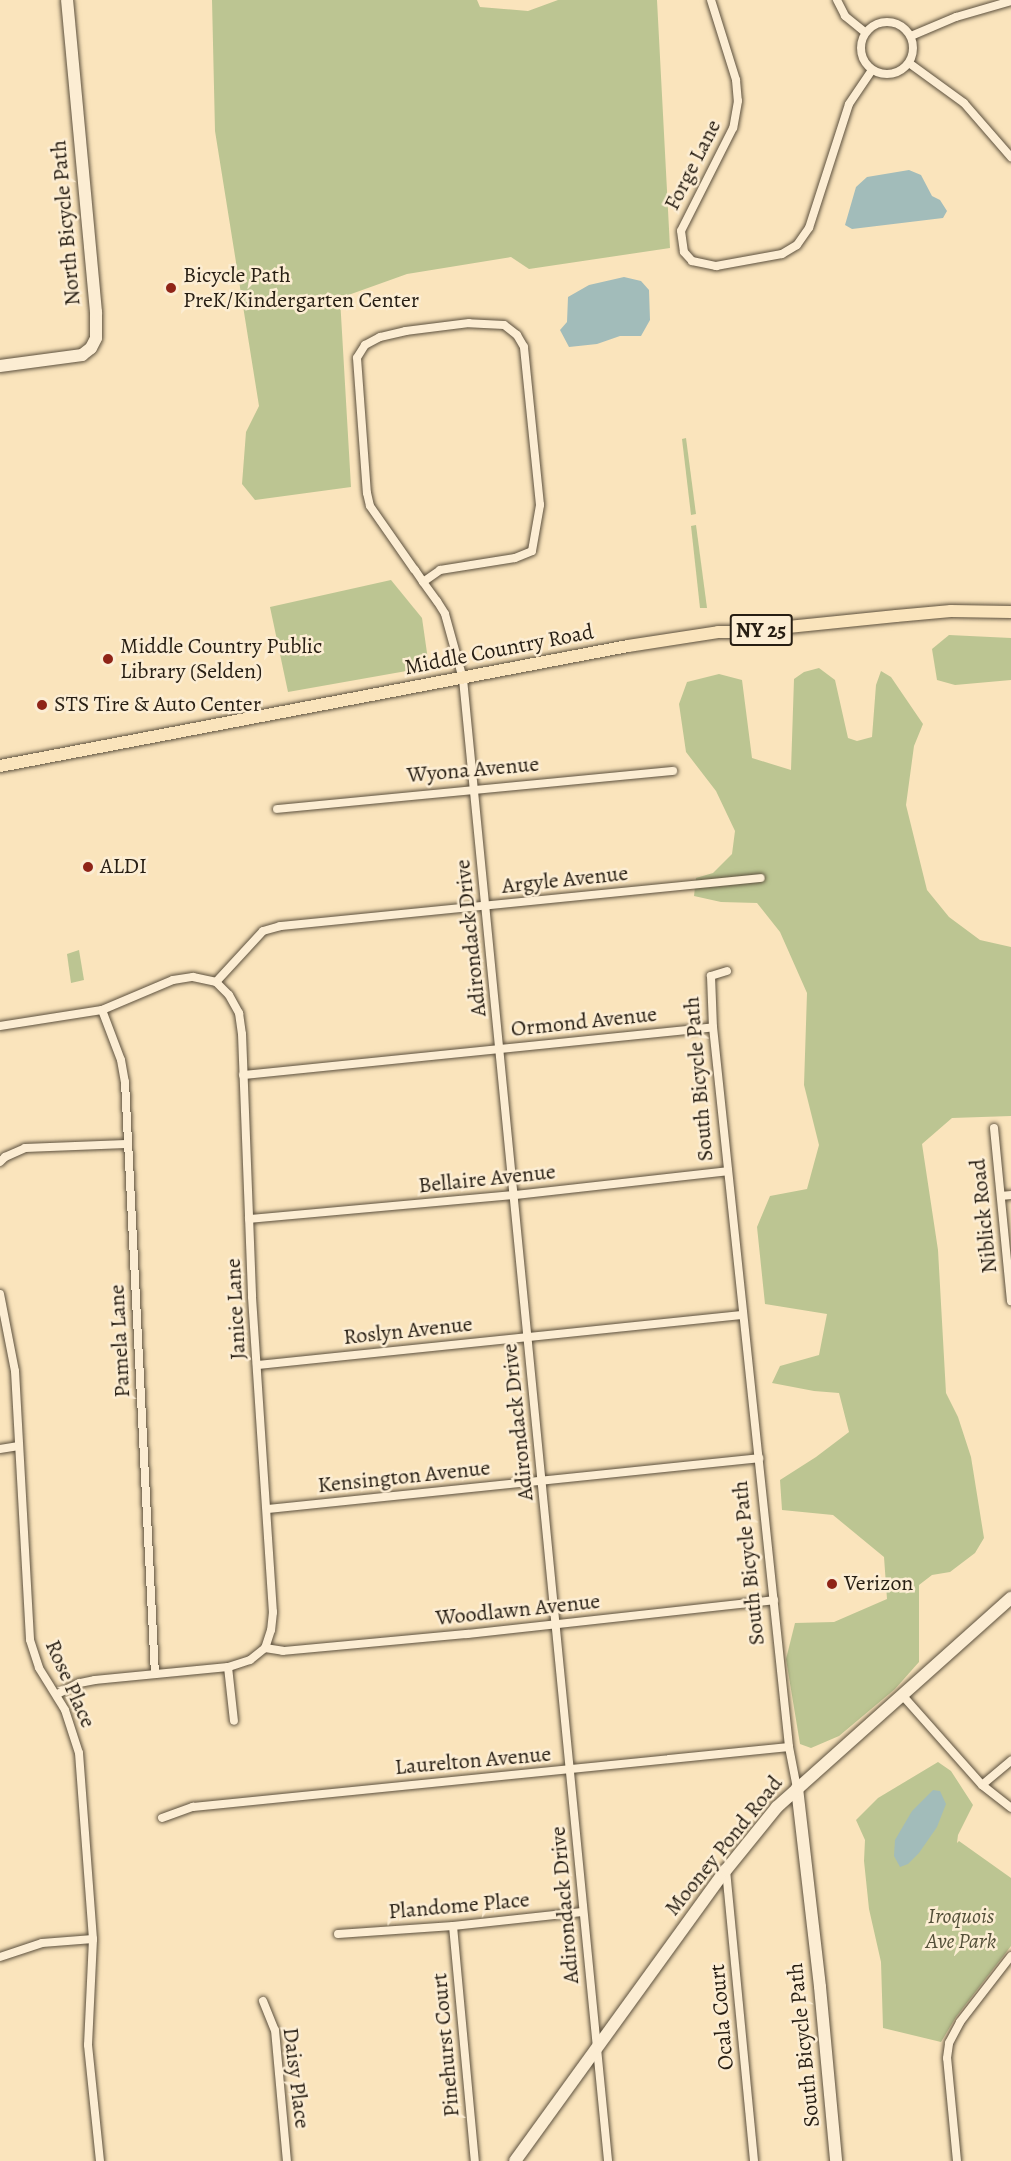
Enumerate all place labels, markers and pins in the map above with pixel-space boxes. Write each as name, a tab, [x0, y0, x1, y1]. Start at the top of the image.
place label: Bicycle Path PreK/Kindergarten Center	[183, 262, 419, 314]
marker: Bicycle Path PreK/Kindergarten Center	[164, 281, 178, 295]
place label: Middle Country Public Library (Selden)	[120, 633, 322, 684]
marker: Middle Country Public Library (Selden)	[101, 652, 115, 666]
place label: STS Tire & Auto Center	[54, 692, 261, 718]
marker: STS Tire & Auto Center	[35, 698, 49, 712]
place label: ALDI	[100, 854, 147, 880]
marker: ALDI	[81, 860, 95, 874]
place label: Verizon	[844, 1571, 913, 1597]
marker: Verizon	[825, 1577, 839, 1591]

